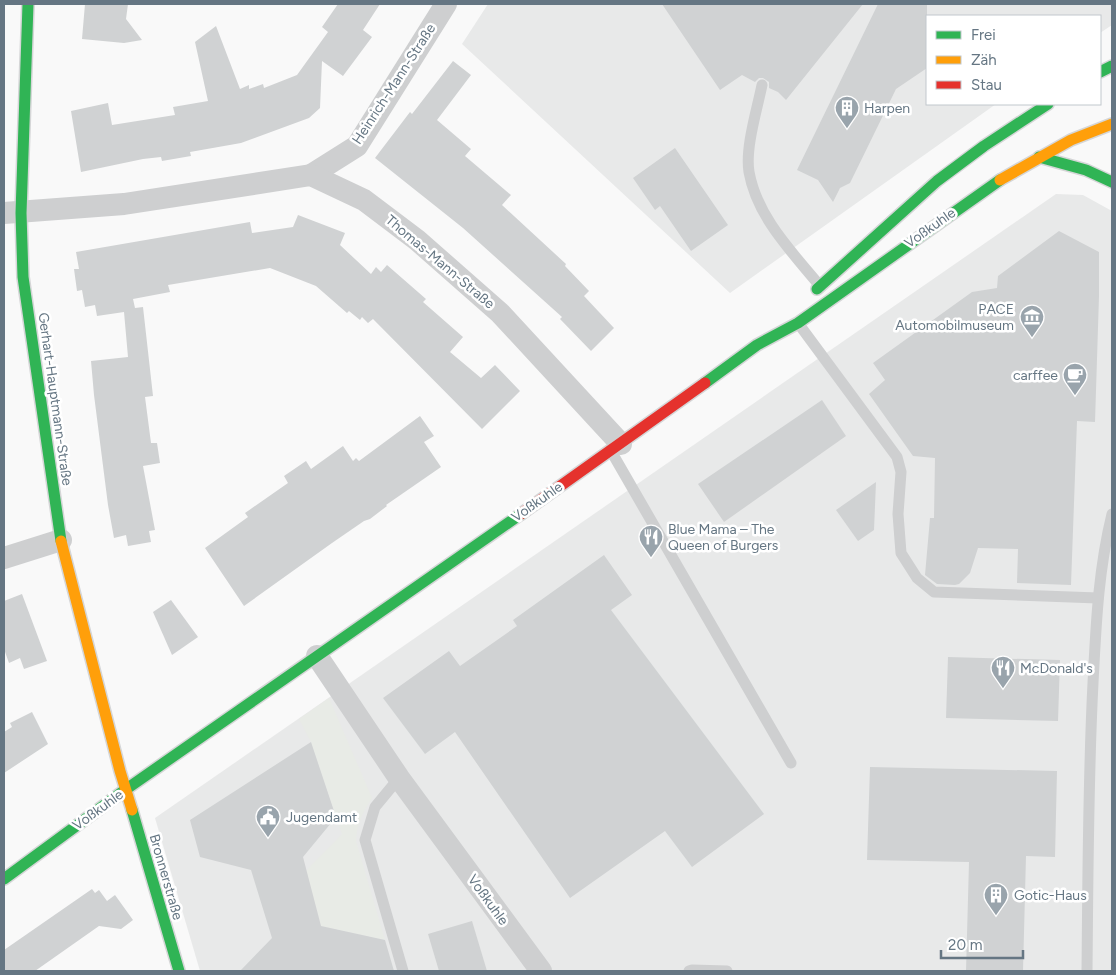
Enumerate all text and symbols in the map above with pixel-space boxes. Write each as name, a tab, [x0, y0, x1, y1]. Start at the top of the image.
legend	[926, 15, 1101, 105]
street label: Heinrich-Mann-Straße	[349, 20, 439, 147]
text: Frei	[971, 26, 996, 44]
text: Zäh	[971, 51, 997, 69]
text: Stau	[971, 76, 1002, 94]
building icon: Harpen	[834, 95, 860, 129]
place label: Harpen	[864, 100, 910, 117]
street label: Voßkuhle	[901, 204, 959, 252]
street label: Thomas-Mann-Straße	[382, 212, 498, 313]
place label: PACE Automobilmuseum	[895, 301, 1014, 334]
museum icon: PACE Automobilmuseum	[1019, 304, 1045, 338]
street label: Gerhart-Hauptmann-Straße	[34, 311, 76, 487]
cafe icon: carffee	[1062, 362, 1088, 396]
place label: carffee	[1013, 367, 1058, 384]
street label: Voßkuhle	[508, 478, 566, 526]
place label: Blue Mama – The Queen of Burgers	[668, 521, 778, 554]
restaurant icon: Blue Mama – The Queen of Burgers	[638, 524, 664, 558]
restaurant icon: McDonald's	[990, 655, 1016, 689]
place label: McDonald's	[1020, 660, 1093, 677]
street label: Voßkuhle	[69, 786, 127, 834]
public building icon: Jugendamt	[255, 804, 281, 838]
place label: Jugendamt	[286, 809, 357, 826]
street label: Bronnerstraße	[146, 832, 186, 922]
street label: Voßkuhle	[464, 871, 512, 929]
building icon: Gotic-Haus	[983, 882, 1009, 916]
place label: Gotic-Haus	[1014, 887, 1087, 904]
scale bar	[941, 928, 1024, 960]
text: 20 m	[948, 936, 982, 954]

